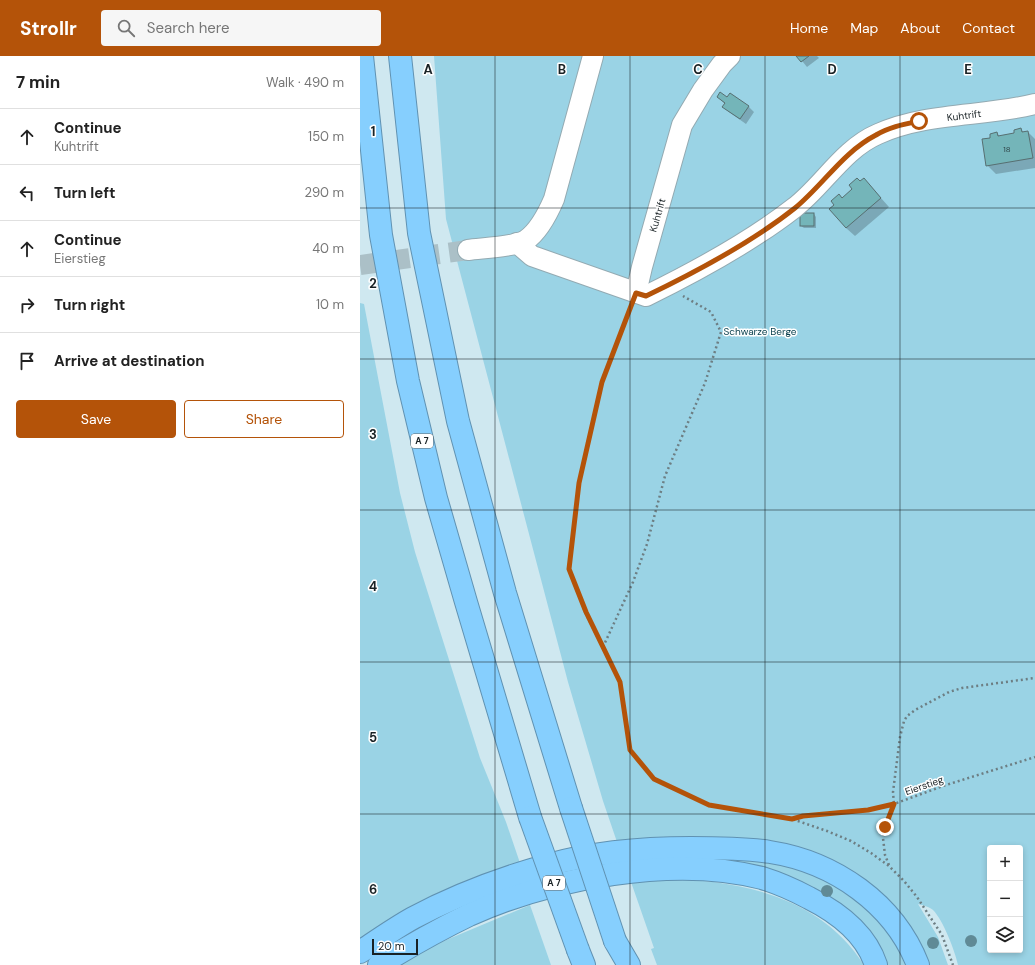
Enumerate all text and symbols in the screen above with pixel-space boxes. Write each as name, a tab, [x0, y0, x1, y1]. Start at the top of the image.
search box	[101, 10, 381, 46]
text: Strollr	[20, 16, 77, 41]
icon: search	[115, 17, 137, 39]
text: Search here	[147, 18, 230, 38]
text: Home	[790, 19, 828, 37]
text: Map	[850, 19, 878, 37]
text: About	[900, 19, 940, 37]
text: Contact	[962, 19, 1015, 37]
text: A	[423, 61, 433, 78]
text: B	[558, 61, 566, 78]
text: C	[693, 61, 703, 78]
text: D	[827, 61, 837, 78]
text: E	[964, 61, 972, 78]
text: 7 min	[16, 71, 60, 93]
text: Walk · 490 m	[266, 74, 344, 91]
street label: Kuhtrift	[946, 107, 982, 124]
route start	[910, 112, 928, 130]
text: Continue	[54, 118, 122, 138]
text: 1	[371, 123, 375, 140]
icon: ahead	[16, 126, 38, 148]
text: 150 m	[308, 128, 344, 145]
text: Kuhtrift	[54, 138, 99, 155]
house number: 18	[1003, 144, 1011, 154]
icon: left	[16, 182, 38, 204]
text: Turn left	[54, 183, 115, 203]
text: 290 m	[305, 184, 344, 201]
street label: Kuhtrift	[646, 197, 669, 234]
text: Continue	[54, 230, 122, 250]
icon: ahead	[16, 238, 38, 260]
text: 40 m	[312, 240, 344, 257]
text: Eierstieg	[54, 250, 106, 267]
text: 2	[369, 275, 377, 292]
icon: right	[16, 294, 38, 316]
text: Turn right	[54, 295, 125, 315]
text: 10 m	[316, 296, 344, 313]
park label: Schwarze Berge	[723, 325, 797, 338]
icon: arrive	[16, 350, 38, 372]
text: Arrive at destination	[54, 351, 205, 371]
button: Save	[16, 400, 176, 438]
button: Share	[184, 400, 344, 438]
text: 3	[369, 426, 377, 443]
road number: A 7	[411, 434, 433, 448]
text: 4	[369, 578, 377, 595]
text: 5	[369, 729, 377, 746]
street label: Eierstieg	[903, 773, 945, 798]
route end	[876, 818, 894, 836]
map controls	[987, 845, 1023, 953]
button: +	[987, 845, 1023, 881]
road number: A 7	[543, 876, 565, 890]
text: 6	[369, 881, 377, 898]
button: −	[987, 881, 1023, 917]
button: layers	[987, 917, 1023, 953]
scale bar	[372, 937, 418, 956]
text: 20 m	[378, 939, 404, 953]

